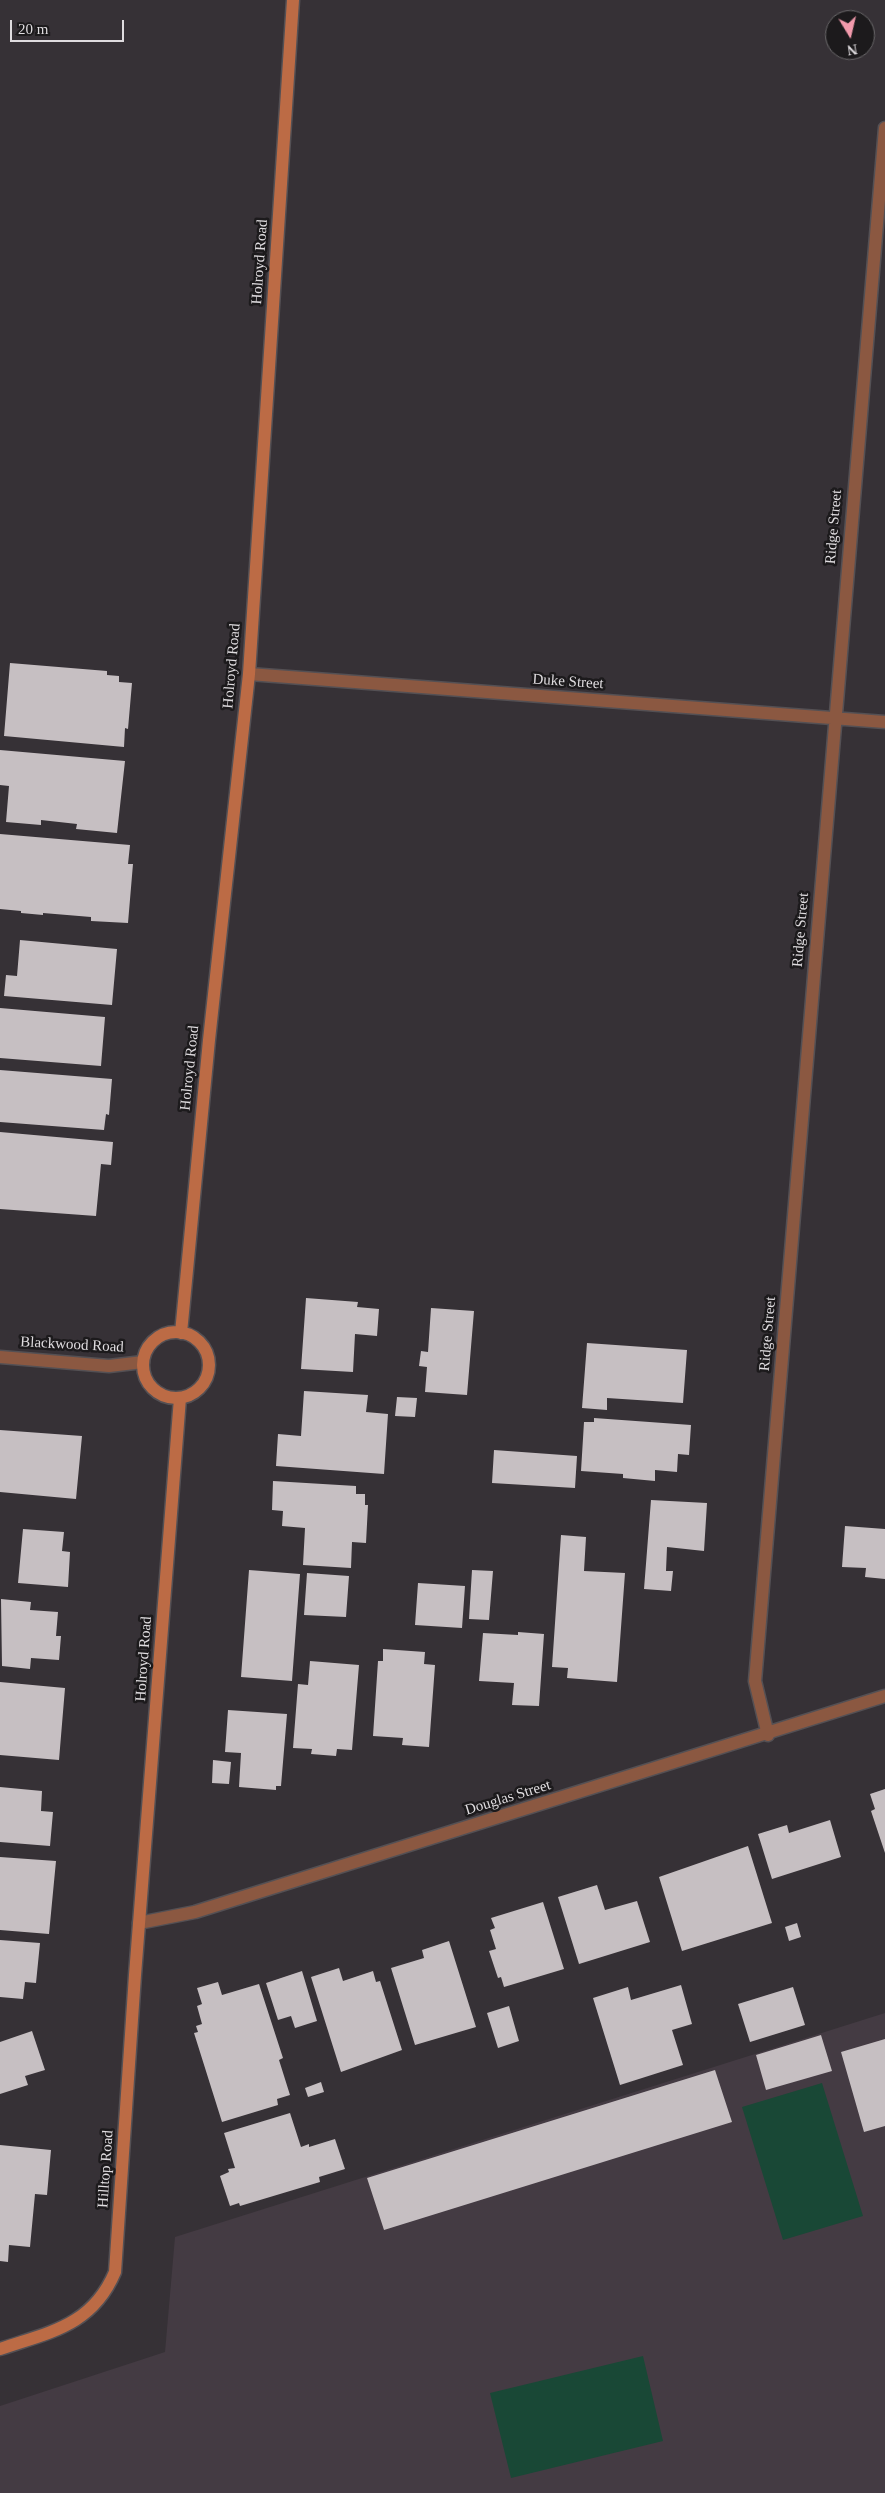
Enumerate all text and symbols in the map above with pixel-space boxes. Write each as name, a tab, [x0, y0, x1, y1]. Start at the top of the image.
scale bar	[12, 10, 126, 42]
north arrow	[825, 10, 875, 60]
text: 20 m	[18, 21, 48, 37]
text: N	[846, 41, 858, 58]
street label: Holroyd Road	[248, 219, 272, 305]
street label: Ridge Street	[822, 489, 846, 565]
street label: Holroyd Road	[219, 623, 245, 709]
street label: Duke Street	[532, 671, 604, 693]
street label: Ridge Street	[789, 892, 813, 968]
street label: Holroyd Road	[177, 1025, 203, 1111]
street label: Ridge Street	[756, 1296, 780, 1372]
street label: Blackwood Road	[20, 1333, 124, 1357]
street label: Holroyd Road	[132, 1616, 156, 1702]
street label: Douglas Street	[463, 1776, 553, 1820]
street label: Hilltop Road	[94, 2130, 118, 2208]

